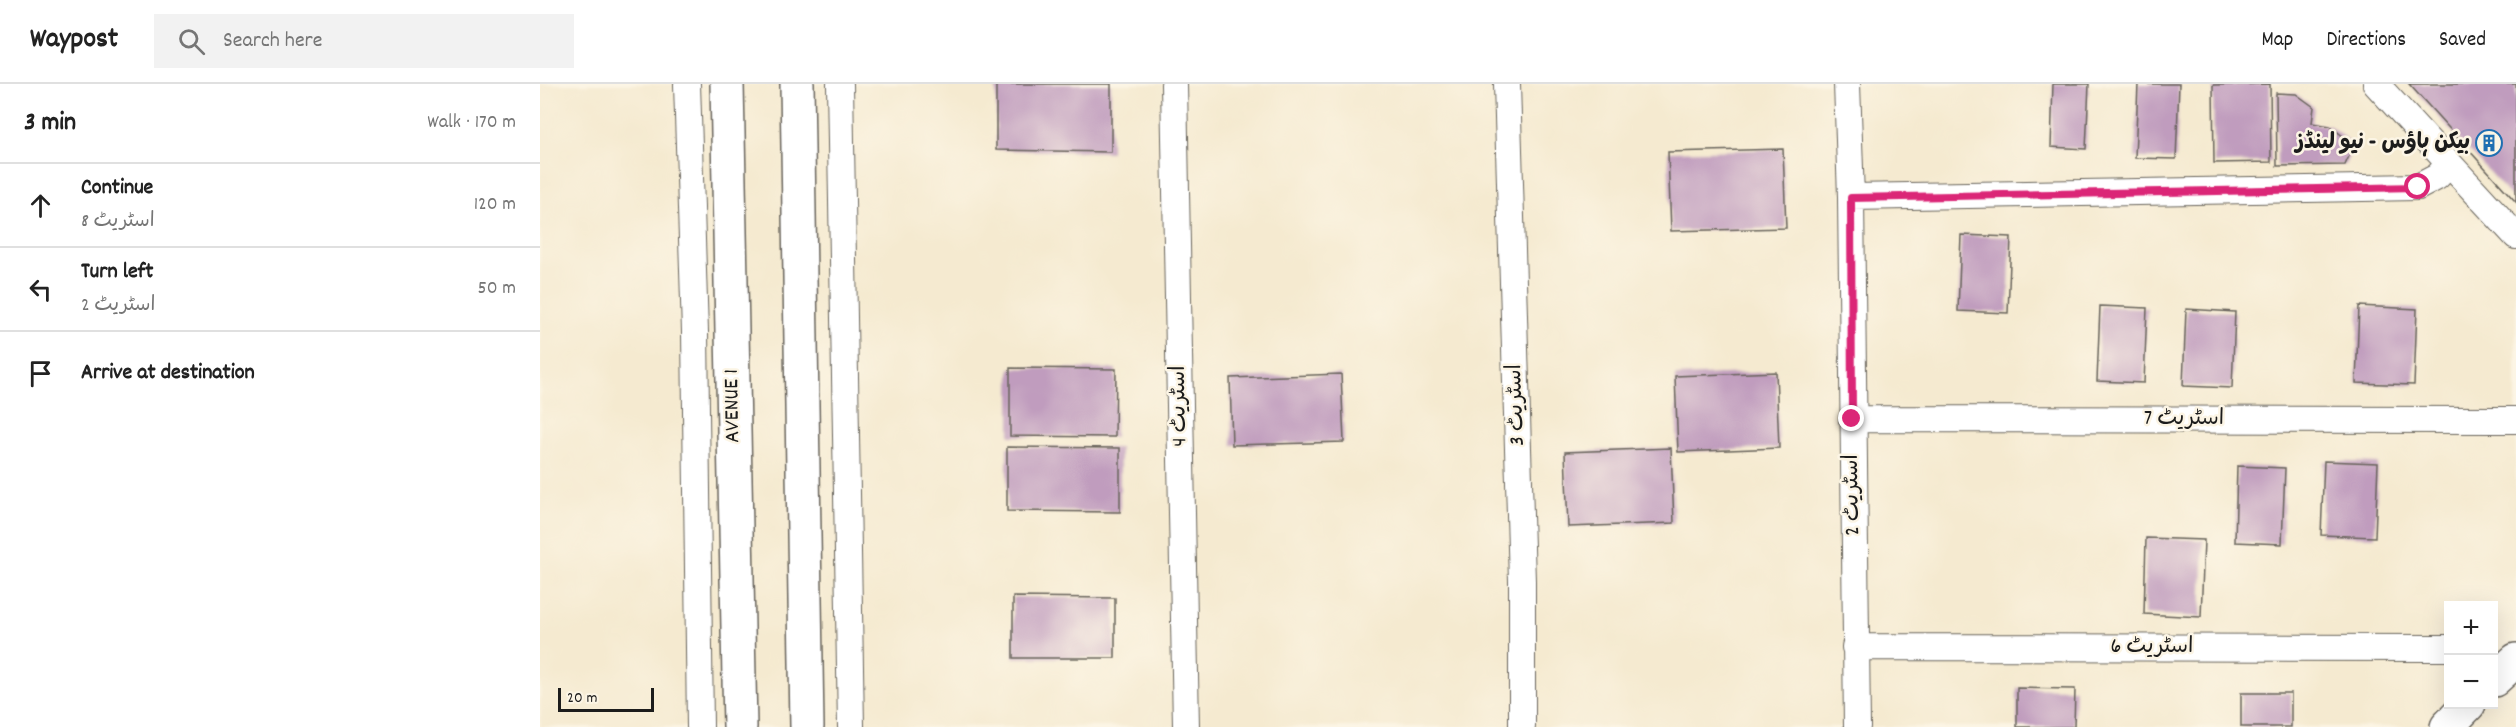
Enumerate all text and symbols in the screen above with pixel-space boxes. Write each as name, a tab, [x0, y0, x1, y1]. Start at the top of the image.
search box	[154, 14, 574, 68]
text: Waypost	[30, 21, 118, 61]
icon: search	[175, 25, 208, 58]
text: Search here	[223, 26, 322, 57]
text: Map	[2262, 26, 2293, 56]
text: Directions	[2326, 26, 2406, 56]
text: Saved	[2439, 26, 2486, 56]
text: 3 min	[24, 105, 76, 142]
text: Walk · 170 m	[427, 109, 516, 137]
place label: بیکن ہاؤس - نیو لینڈز	[2294, 128, 2470, 159]
building icon: بیکن ہاؤس - نیو لینڈز	[2474, 128, 2504, 158]
text: Continue	[81, 173, 153, 204]
route start	[2404, 173, 2430, 199]
icon: ahead	[24, 189, 57, 222]
text: 120 m	[474, 191, 516, 219]
text: اسٹریٹ 8	[81, 208, 155, 236]
text: Turn left	[81, 257, 153, 288]
icon: left	[24, 273, 57, 306]
text: 50 m	[478, 275, 516, 303]
text: اسٹریٹ 2	[81, 292, 155, 320]
icon: arrive	[24, 357, 57, 390]
text: Arrive at destination	[81, 358, 255, 389]
street label: اسٹریٹ 3	[1500, 364, 1534, 446]
street label: اسٹریٹ 4	[1164, 365, 1196, 447]
street label: AVENUE 1	[717, 369, 749, 443]
street label: اسٹریٹ 7	[2144, 404, 2224, 435]
route end	[1838, 405, 1864, 431]
street label: اسٹریٹ 2	[1837, 454, 1869, 536]
map controls	[2444, 601, 2498, 709]
button: +	[2444, 601, 2498, 655]
street label: اسٹریٹ 6	[2111, 632, 2193, 663]
button: −	[2444, 655, 2498, 709]
scale bar	[558, 685, 654, 712]
text: 20 m	[567, 687, 597, 710]

